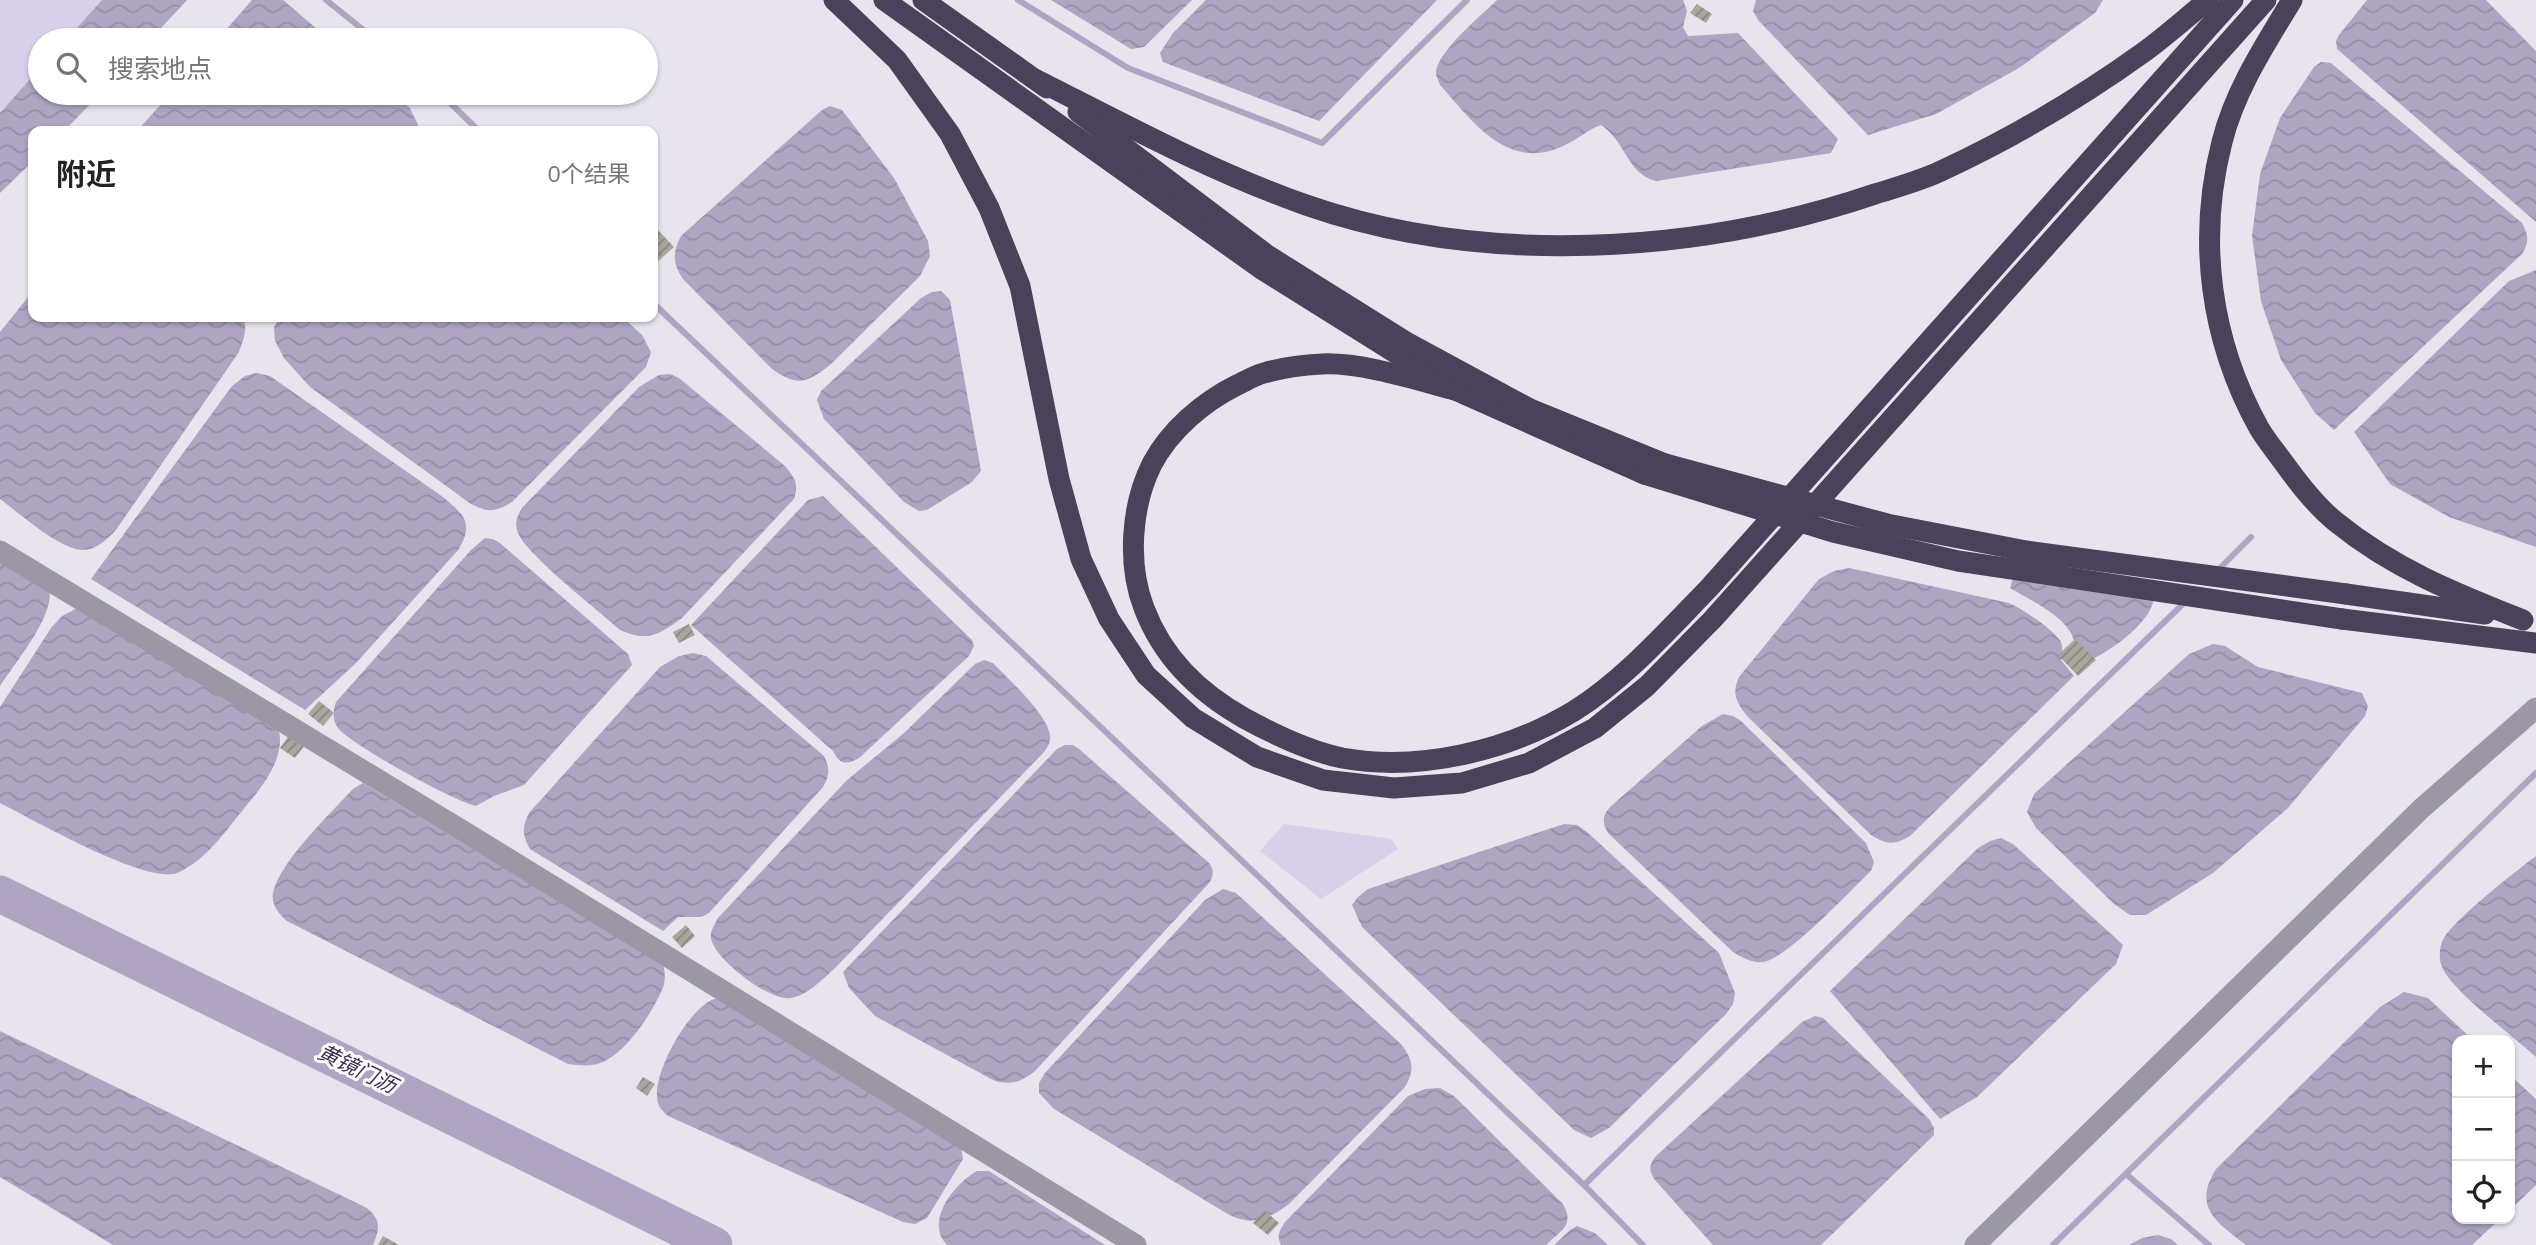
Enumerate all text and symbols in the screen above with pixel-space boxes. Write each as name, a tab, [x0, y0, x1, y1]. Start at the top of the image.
search box	[28, 28, 658, 105]
icon: search	[52, 48, 90, 86]
text: 搜索地点	[108, 51, 212, 85]
text: 附近	[56, 154, 116, 193]
text: 0个结果	[547, 158, 630, 188]
map controls	[2452, 1035, 2515, 1224]
button: +	[2452, 1035, 2515, 1098]
water label: 黄镜门沥	[314, 1037, 405, 1101]
button: −	[2452, 1098, 2515, 1161]
button: locate	[2452, 1161, 2515, 1224]

